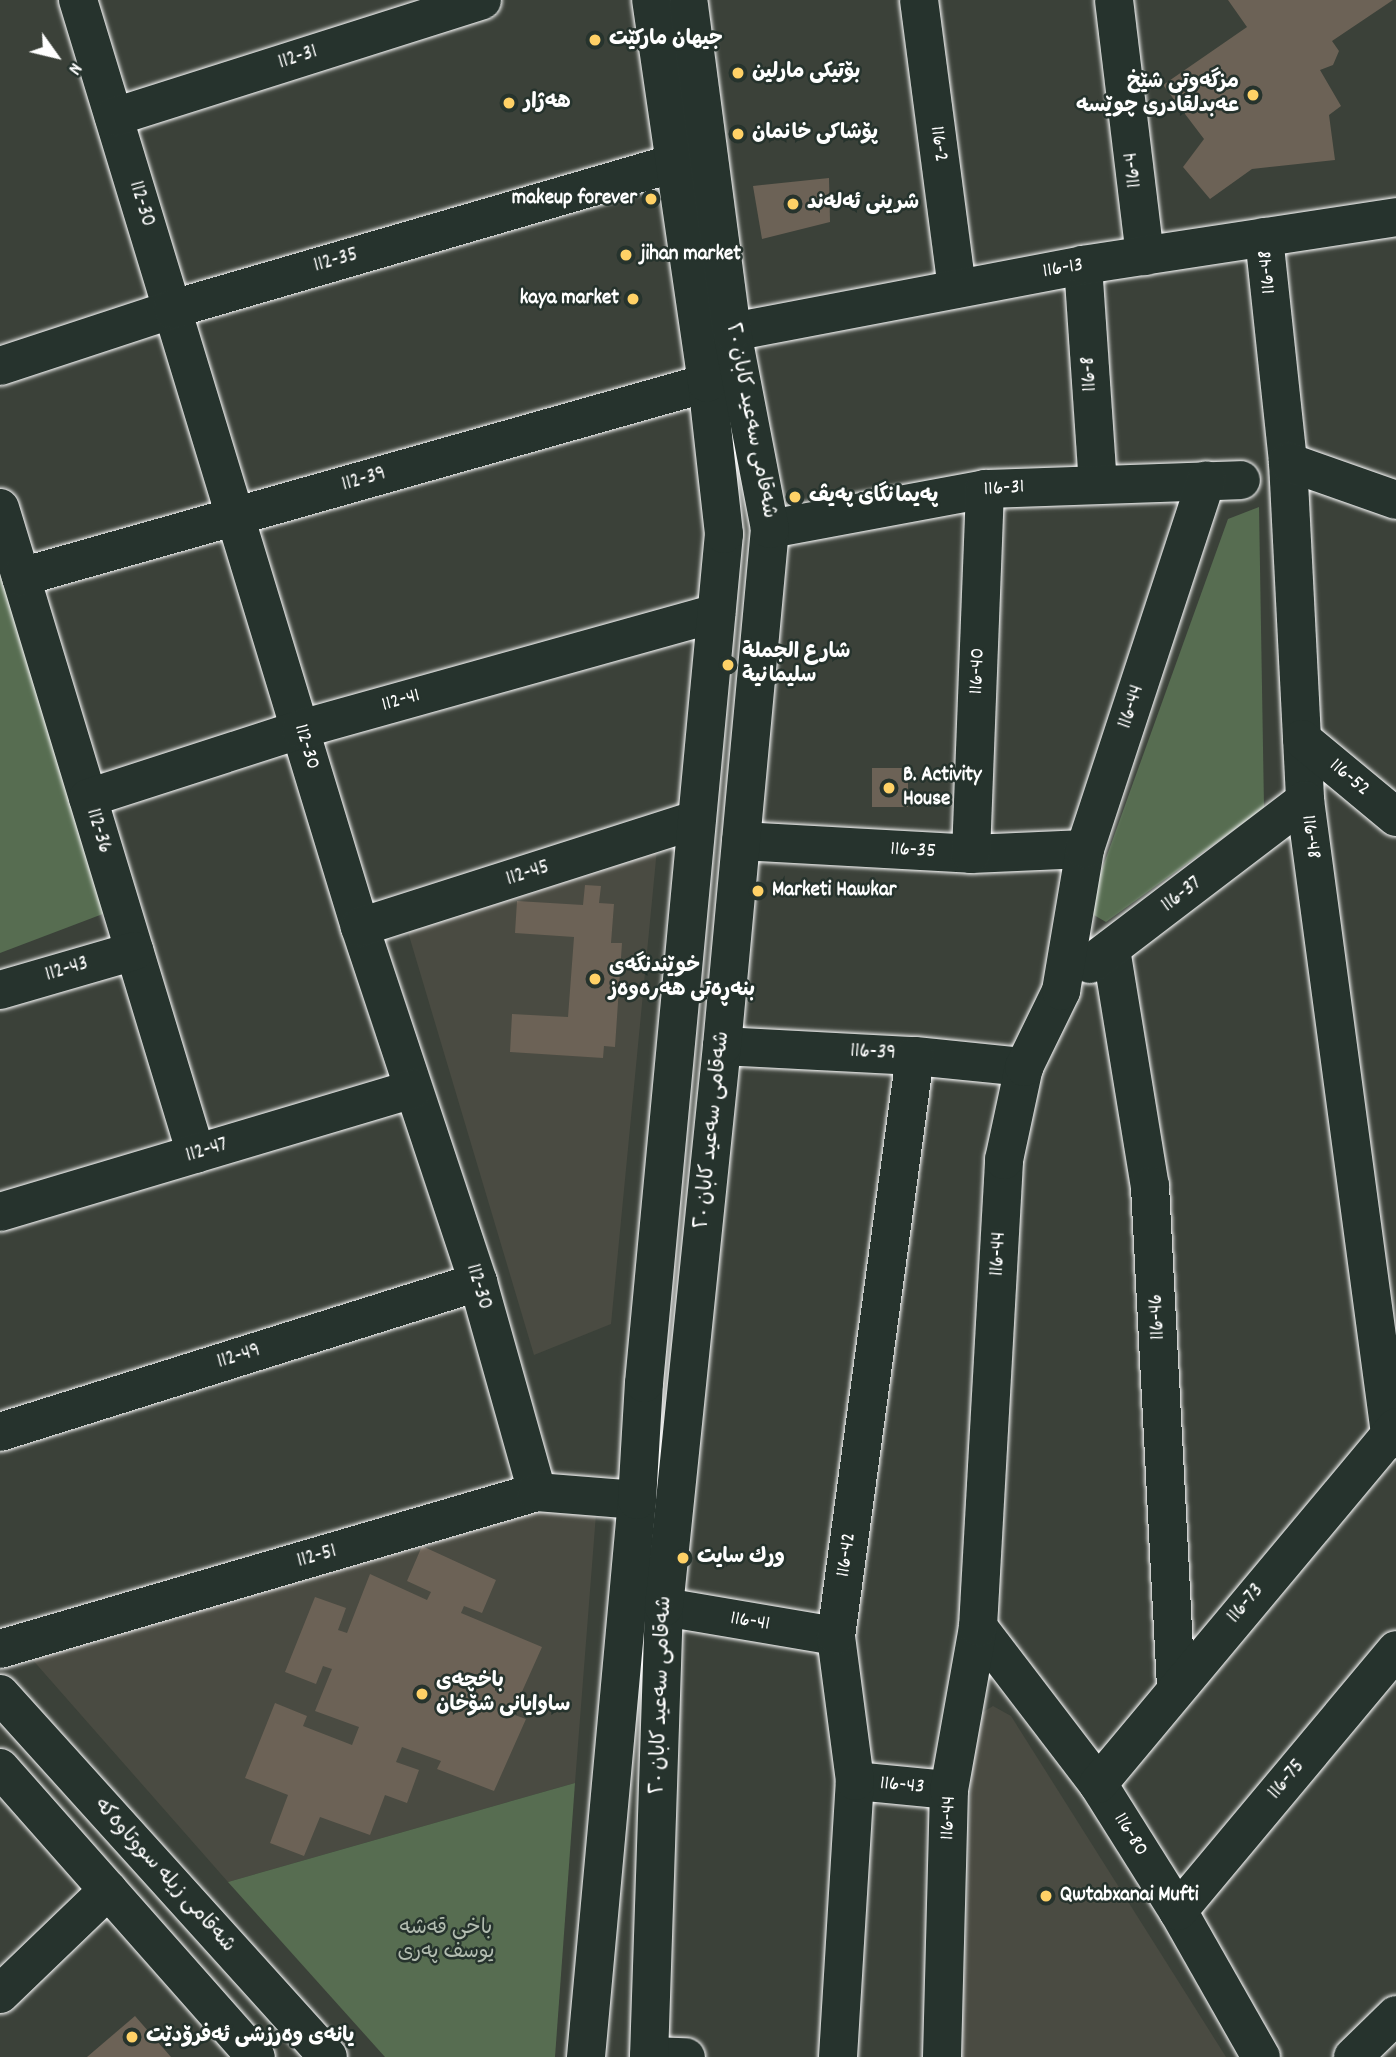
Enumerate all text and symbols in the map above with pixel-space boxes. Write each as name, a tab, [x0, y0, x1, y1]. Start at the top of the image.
north arrow	[21, 21, 91, 91]
place label: جیهان مارکێت	[609, 27, 723, 53]
marker: جیهان مارکێت	[587, 32, 603, 48]
street label: 112-31	[275, 40, 321, 76]
text: N	[60, 57, 88, 79]
place label: بۆتیکی مارلین	[752, 60, 860, 86]
marker: بۆتیکی مارلین	[730, 65, 746, 81]
place label: مزگەوتی شێخ عەبدلقادری چوێسە	[1076, 70, 1239, 120]
marker: مزگەوتی شێخ عەبدلقادری چوێسە	[1245, 87, 1261, 103]
place label: هەژار	[523, 90, 571, 116]
marker: هەژار	[501, 95, 517, 111]
place label: پۆشاکی خانمان	[752, 121, 878, 147]
street label: 116-2	[923, 124, 953, 164]
marker: پۆشاکی خانمان	[730, 126, 746, 142]
street label: 116-4	[1119, 151, 1149, 189]
street label: 112-30	[122, 178, 160, 230]
place label: makeup forever	[512, 186, 637, 212]
marker: makeup forever	[643, 191, 659, 207]
place label: شرینی ئەلەند	[807, 191, 919, 217]
marker: شرینی ئەلەند	[785, 196, 801, 212]
place label: jihan market	[640, 242, 741, 268]
street label: 112-35	[311, 243, 361, 279]
marker: jihan market	[618, 247, 634, 263]
street label: 116-48	[1253, 249, 1283, 295]
street label: 116-13	[1041, 253, 1085, 285]
place label: kaya market	[520, 286, 619, 312]
marker: kaya market	[625, 291, 641, 307]
street label: شەقامی سەعید کابان ٢٠	[719, 321, 781, 521]
street label: 116-8	[1076, 356, 1104, 392]
street label: 112-39	[339, 462, 389, 498]
street label: 116-31	[983, 475, 1025, 503]
place label: پەیمانگای پەیڤ	[809, 484, 938, 510]
marker: پەیمانگای پەیڤ	[787, 489, 803, 505]
place label: شارع الجملة سليمانية	[742, 640, 850, 690]
street label: 116-40	[965, 647, 991, 695]
marker: شارع الجملة سليمانية	[720, 657, 736, 673]
street label: 116-44	[1113, 682, 1151, 732]
street label: 112-41	[379, 684, 423, 718]
street label: 112-30	[287, 721, 325, 773]
street label: 116-52	[1323, 754, 1375, 802]
place label: B. Activity House	[903, 763, 982, 813]
marker: B. Activity House	[881, 780, 897, 796]
street label: 112-36	[79, 806, 117, 856]
street label: 116-48	[1294, 814, 1326, 860]
street label: 116-35	[890, 837, 936, 865]
street label: 112-45	[503, 855, 553, 893]
street label: 116-37	[1157, 872, 1207, 918]
place label: Marketi Hawkar	[772, 878, 897, 904]
marker: Marketi Hawkar	[750, 883, 766, 899]
street label: 112-43	[42, 952, 92, 988]
place label: خوێندنگەی بنەڕەتی هەرەوەز	[609, 954, 755, 1004]
marker: خوێندنگەی بنەڕەتی هەرەوەز	[587, 971, 603, 987]
street label: شەقامی سەعید کابان ٢٠	[690, 1030, 736, 1230]
street label: 116-39	[850, 1039, 896, 1067]
street label: 112-47	[183, 1133, 231, 1169]
street label: 116-44	[985, 1231, 1013, 1277]
street label: 112-30	[459, 1261, 497, 1313]
street label: 116-46	[1144, 1294, 1172, 1340]
street label: 112-49	[214, 1339, 264, 1375]
street label: 116-42	[831, 1531, 863, 1579]
street label: 112-51	[294, 1539, 340, 1575]
place label: ورك سايت	[697, 1545, 785, 1571]
marker: ورك سايت	[675, 1550, 691, 1566]
street label: 116-73	[1222, 1579, 1270, 1629]
street label: شەقامی سەعید کابان ٢٠	[646, 1595, 678, 1795]
street label: 116-41	[728, 1606, 772, 1638]
place label: باخچەی ساوایانی شۆخان	[436, 1669, 570, 1719]
marker: باخچەی ساوایانی شۆخان	[414, 1686, 430, 1702]
street label: 116-75	[1263, 1755, 1311, 1805]
street label: 116-43	[879, 1771, 925, 1801]
street label: شەقامی زیلە سووتاوەکە	[88, 1794, 240, 1958]
street label: 116-44	[936, 1796, 962, 1840]
street label: 116-80	[1107, 1809, 1153, 1861]
place label: Qwtabxanai Mufti	[1060, 1883, 1199, 1909]
marker: Qwtabxanai Mufti	[1038, 1888, 1054, 1904]
park label: باخی قەشە یوسف پەری	[397, 1916, 495, 1966]
place label: یانەی وەرزشی ئەفرۆدێت	[146, 2024, 354, 2050]
marker: یانەی وەرزشی ئەفرۆدێت	[124, 2029, 140, 2045]

